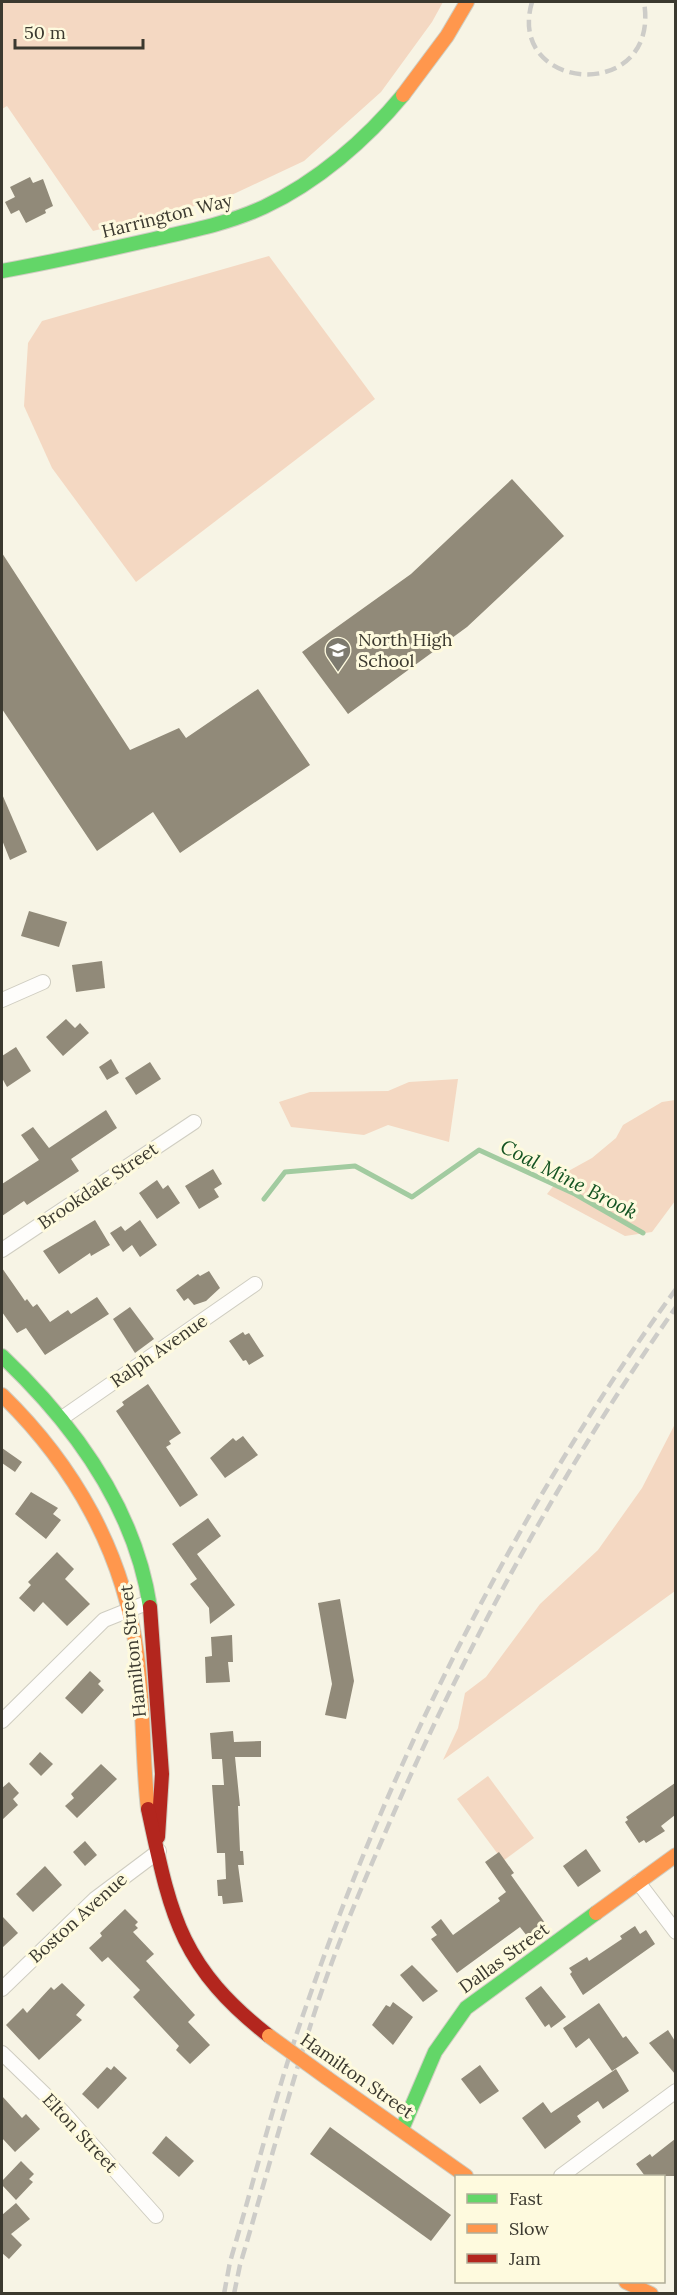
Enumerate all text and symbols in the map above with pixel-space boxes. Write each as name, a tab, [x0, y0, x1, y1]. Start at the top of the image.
scale bar	[15, 12, 142, 50]
text: 50 m	[24, 21, 66, 44]
street label: Harrington Way	[99, 188, 235, 243]
place label: North High School	[358, 628, 453, 672]
school or university icon: North High School	[323, 635, 353, 673]
water label: Coal Mine Brook	[497, 1133, 642, 1224]
street label: Brookdale Street	[33, 1137, 162, 1234]
street label: Ralph Avenue	[106, 1309, 212, 1392]
street label: Hamilton Street	[114, 1583, 151, 1719]
street label: Boston Avenue	[24, 1867, 132, 1968]
street label: Dallas Street	[454, 1917, 553, 1998]
street label: Hamilton Street	[296, 2028, 419, 2123]
street label: Elton Street	[38, 2088, 123, 2177]
legend	[455, 2175, 665, 2283]
text: Fast	[509, 2187, 543, 2210]
text: Slow	[509, 2217, 549, 2240]
text: Jam	[508, 2247, 541, 2270]

